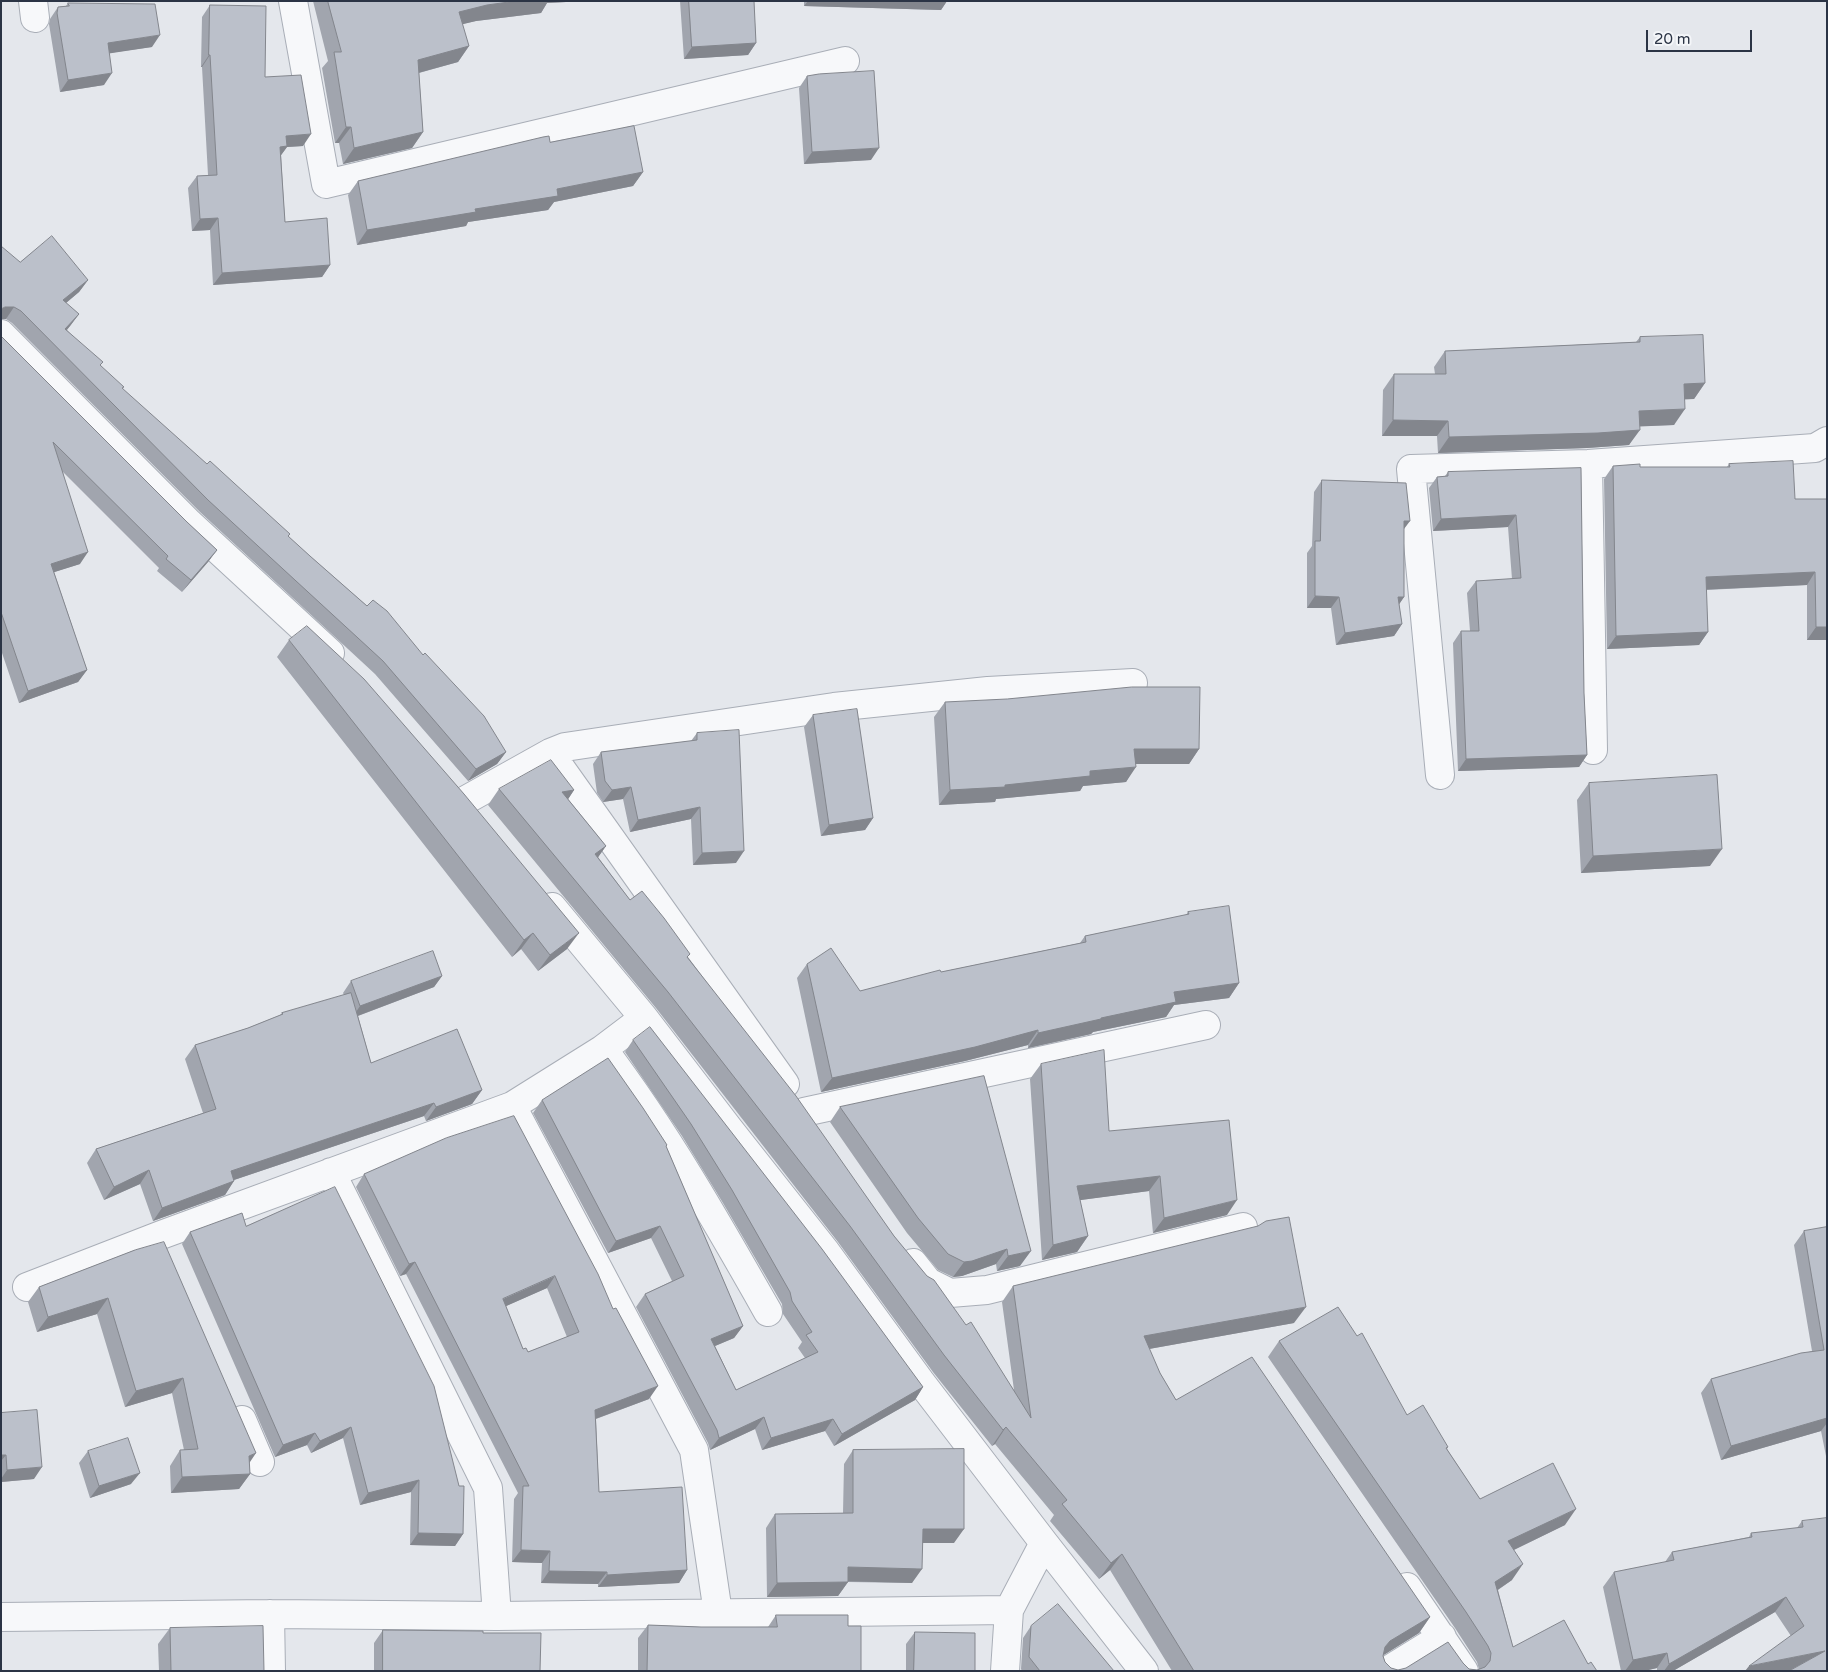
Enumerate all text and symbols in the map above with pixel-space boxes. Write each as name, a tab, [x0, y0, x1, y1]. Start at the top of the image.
scale bar	[1648, 20, 1754, 52]
text: 20 m	[1654, 30, 1691, 48]

